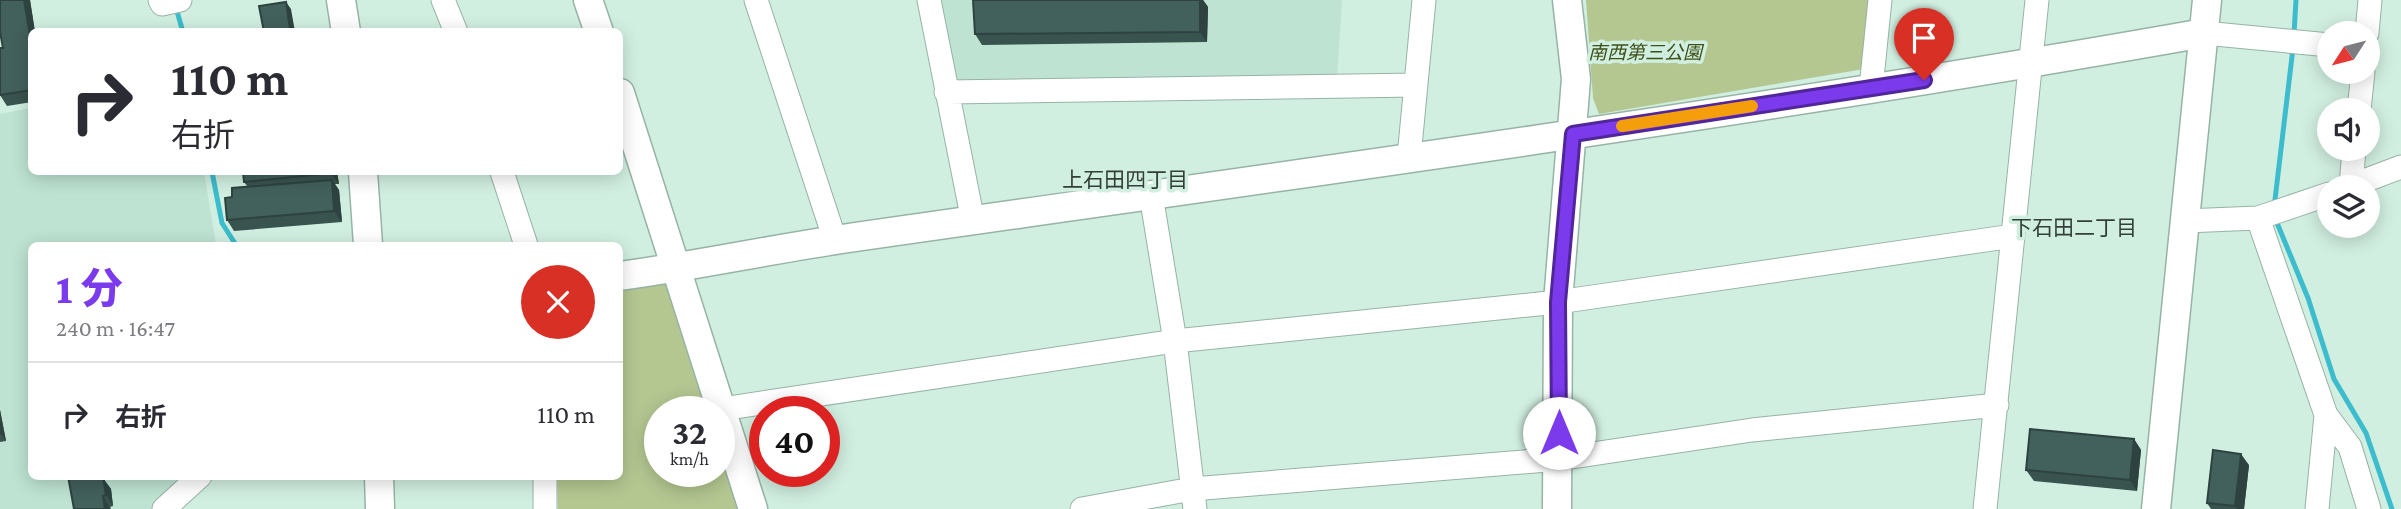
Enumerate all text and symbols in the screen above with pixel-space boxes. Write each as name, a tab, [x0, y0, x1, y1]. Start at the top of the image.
pin	[1894, 8, 1954, 80]
icon: arrive	[1905, 19, 1943, 57]
north arrow	[2317, 21, 2380, 84]
map controls	[2317, 21, 2380, 238]
park label: 南西第三公園	[1588, 42, 1705, 63]
text: 110 m	[171, 51, 288, 106]
icon: right	[56, 56, 147, 147]
button: sound	[2317, 98, 2380, 161]
text: 右折	[171, 117, 235, 153]
district label: 上石田四丁目	[1062, 168, 1188, 192]
button: layers	[2317, 175, 2380, 238]
district label: 下石田二丁目	[2011, 216, 2137, 240]
text: 1 分	[56, 265, 123, 312]
button: close	[521, 265, 595, 339]
text: 240 m · 16:47	[56, 315, 175, 341]
icon: right	[56, 396, 94, 434]
speed limit sign: 40	[749, 396, 840, 487]
position arrow	[1522, 396, 1596, 470]
text: 110 m	[537, 400, 595, 429]
text: 右折	[115, 403, 167, 432]
text: 32	[672, 413, 707, 452]
text: km/h	[670, 449, 709, 469]

